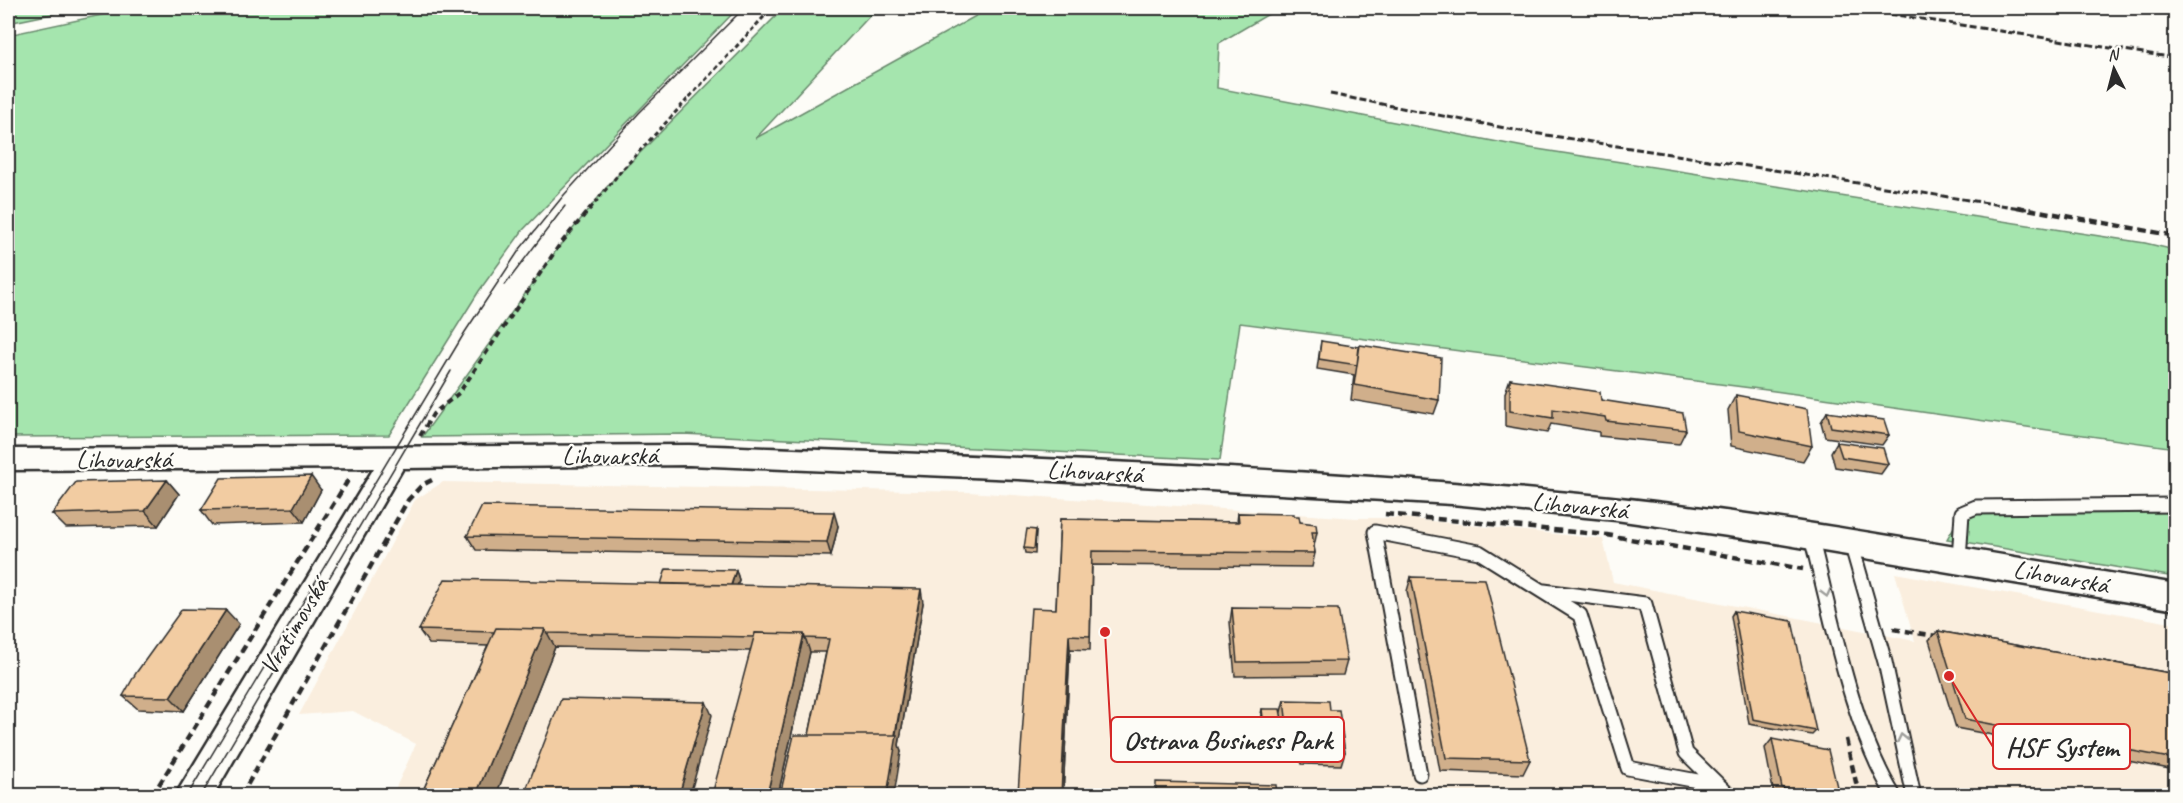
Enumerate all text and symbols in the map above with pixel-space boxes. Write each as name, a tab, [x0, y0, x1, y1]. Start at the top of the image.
north arrow	[2084, 39, 2144, 99]
text: N	[2107, 44, 2122, 66]
street label: Lihovarská	[562, 439, 661, 472]
street label: Lihovarská	[76, 443, 175, 476]
street label: Lihovarská	[1046, 453, 1146, 491]
street label: Lihovarská	[1531, 485, 1632, 528]
street label: Lihovarská	[2011, 552, 2114, 602]
street label: Vratimovská	[252, 569, 337, 681]
one-way arrow	[1819, 587, 1831, 598]
callout: Ostrava Business Park	[1111, 717, 1344, 762]
text: Ostrava Business Park	[1124, 723, 1335, 757]
callout: HSF System	[1993, 724, 2130, 769]
text: HSF System	[2006, 730, 2121, 764]
one-way arrow	[1896, 734, 1909, 744]

